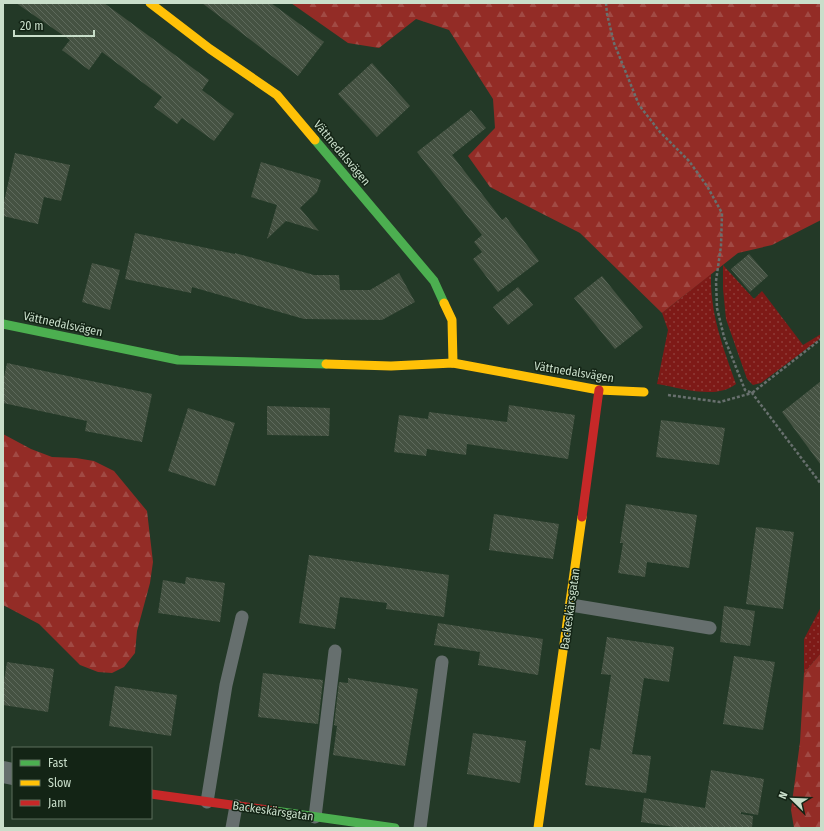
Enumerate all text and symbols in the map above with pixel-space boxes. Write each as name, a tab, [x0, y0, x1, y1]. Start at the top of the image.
scale bar	[14, 12, 94, 38]
text: 20 m	[20, 19, 44, 33]
street label: Vättnedalsvägen	[311, 118, 373, 188]
street label: Vättnedalsvägen	[22, 309, 104, 339]
street label: Vättnedalsvägen	[533, 359, 615, 385]
street label: Backeskärsgatan	[557, 567, 583, 651]
legend	[12, 747, 152, 819]
text: Fast	[48, 756, 67, 770]
text: Slow	[48, 776, 71, 790]
north arrow	[772, 779, 812, 819]
text: N	[776, 790, 791, 801]
text: Jam	[48, 796, 66, 810]
street label: Backeskärsgatan	[231, 798, 315, 824]

